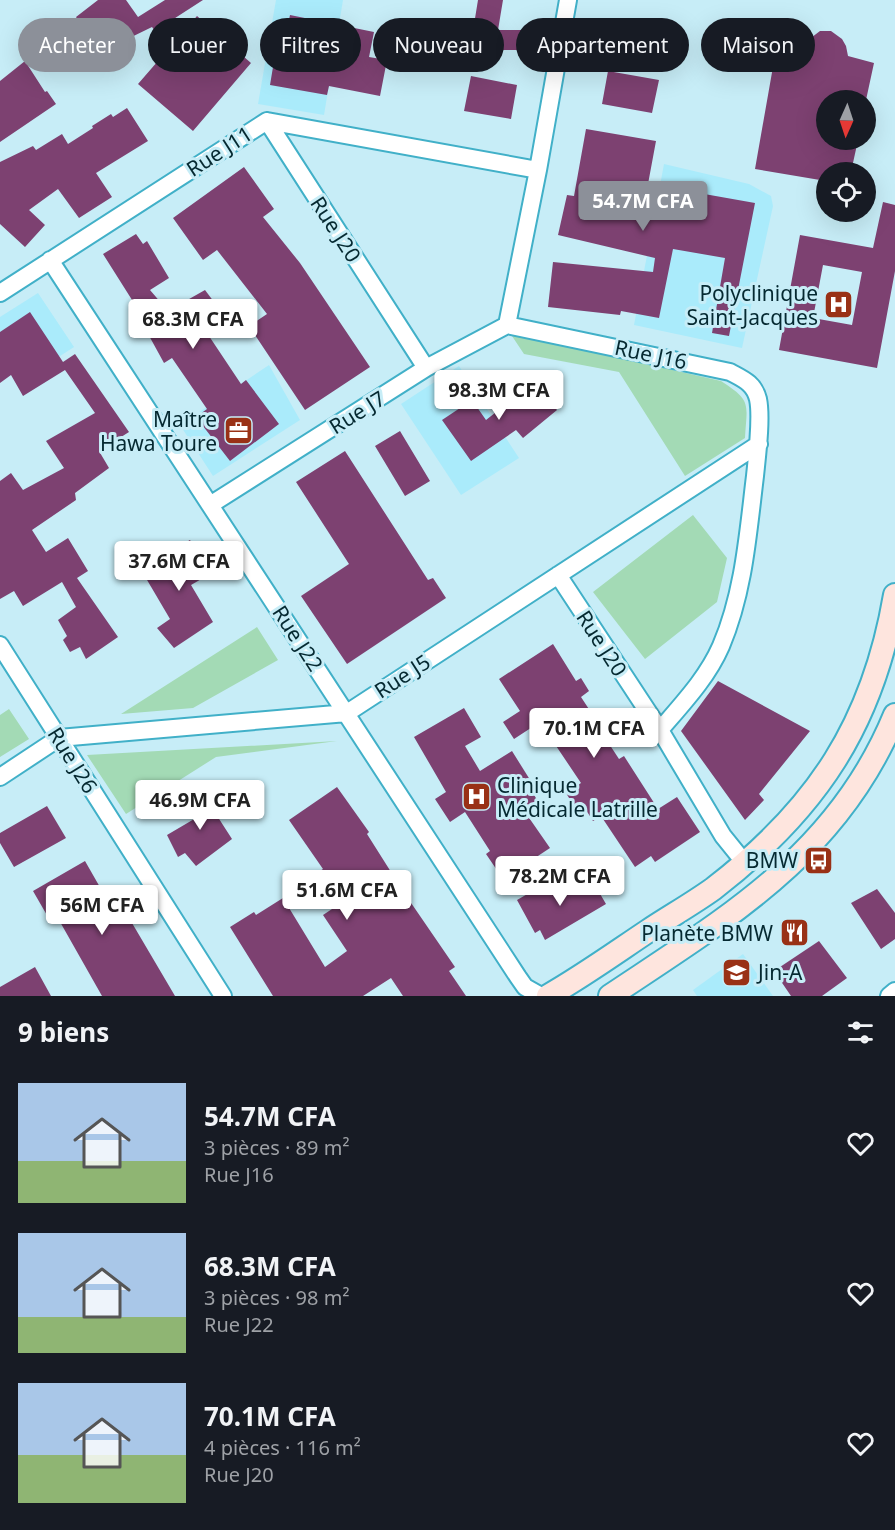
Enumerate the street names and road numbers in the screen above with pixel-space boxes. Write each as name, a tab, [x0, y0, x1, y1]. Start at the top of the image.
street label: Rue J11	[181, 119, 257, 183]
street label: Rue J20	[304, 191, 368, 267]
street label: Rue J16	[612, 333, 690, 375]
street label: Rue J7	[324, 384, 390, 440]
street label: Rue J22	[266, 600, 330, 676]
street label: Rue J20	[570, 605, 634, 681]
street label: Rue J5	[369, 648, 435, 704]
street label: Rue J26	[42, 722, 104, 798]

